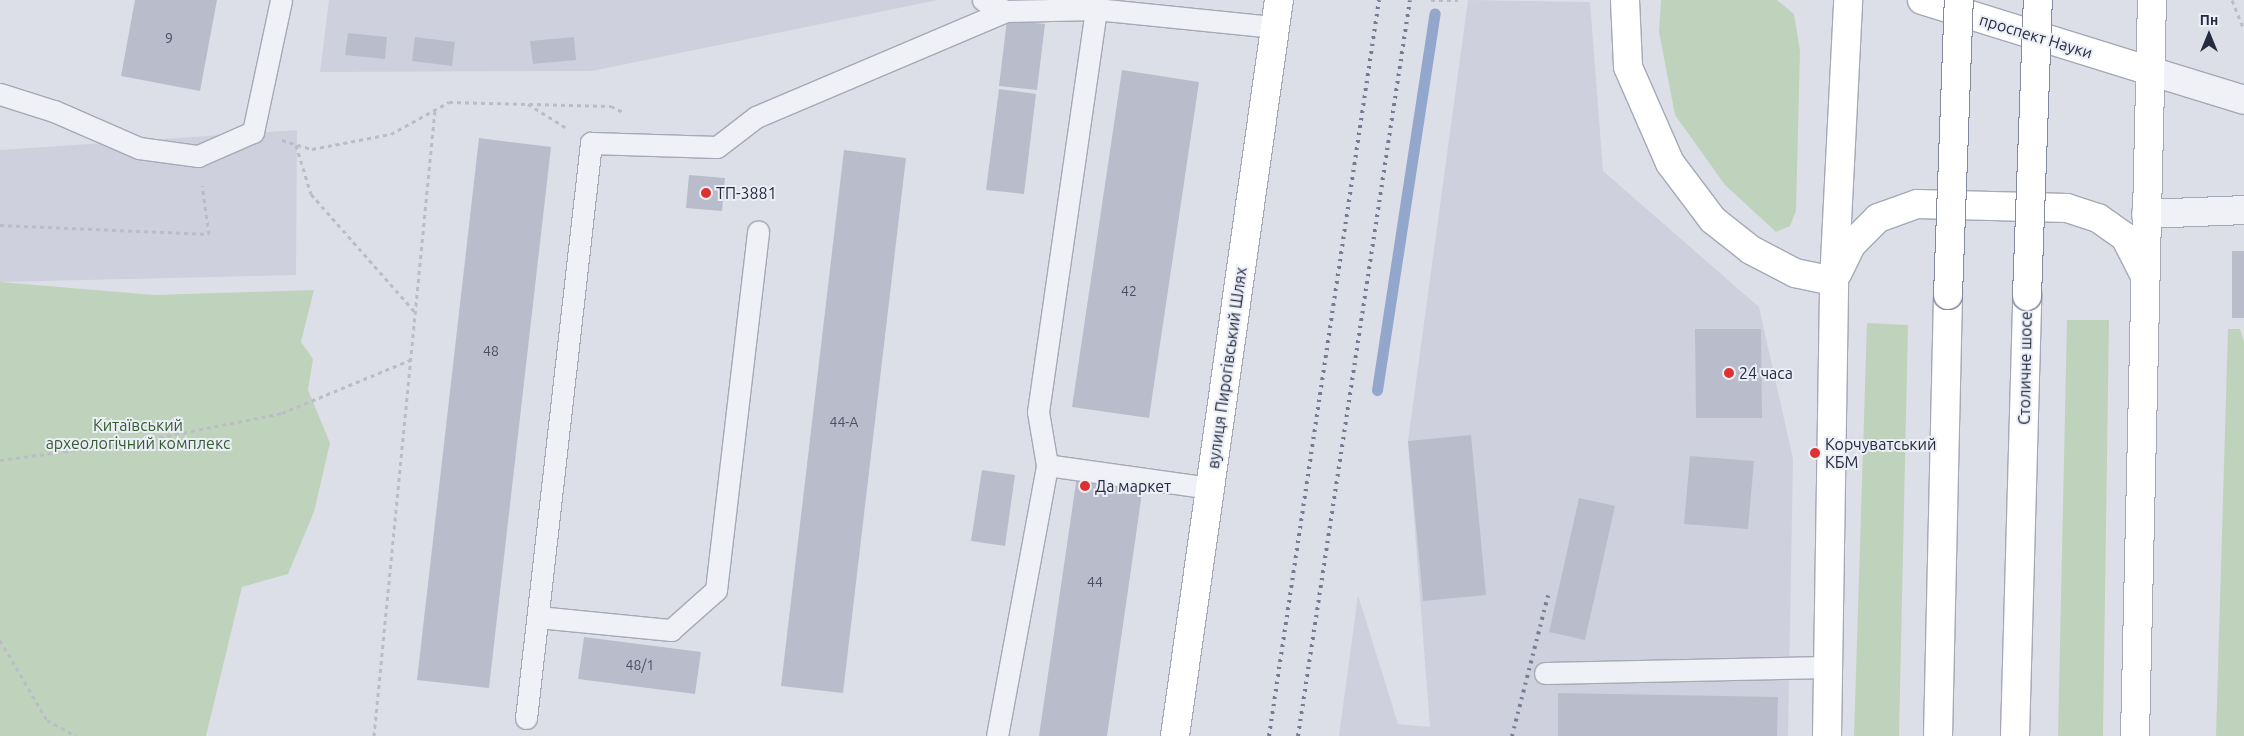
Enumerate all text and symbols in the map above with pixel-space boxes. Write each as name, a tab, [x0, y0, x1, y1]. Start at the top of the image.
street label: проспект Науки	[1977, 10, 2095, 62]
north arrow	[2184, 10, 2234, 60]
text: Пн	[2200, 12, 2218, 28]
house number: 9	[165, 30, 173, 46]
place label: ТП-3881	[716, 183, 777, 203]
marker: ТП-3881	[700, 187, 712, 199]
street label: вулиця Пирогівський Шлях	[1203, 266, 1251, 470]
house number: 42	[1121, 283, 1137, 299]
street label: Столичне шосе	[2014, 311, 2036, 425]
house number: 48	[483, 343, 499, 359]
place label: 24 часа	[1739, 363, 1793, 383]
marker: 24 часа	[1723, 367, 1735, 379]
house number: 44-А	[830, 414, 858, 430]
park label: Китаївський археологічний комплекс	[46, 415, 230, 453]
place label: Корчуватський КБМ	[1825, 434, 1936, 472]
marker: Корчуватський КБМ	[1809, 447, 1821, 459]
place label: Да маркет	[1095, 476, 1171, 496]
marker: Да маркет	[1079, 480, 1091, 492]
house number: 44	[1087, 574, 1103, 590]
house number: 48/1	[626, 657, 654, 673]

